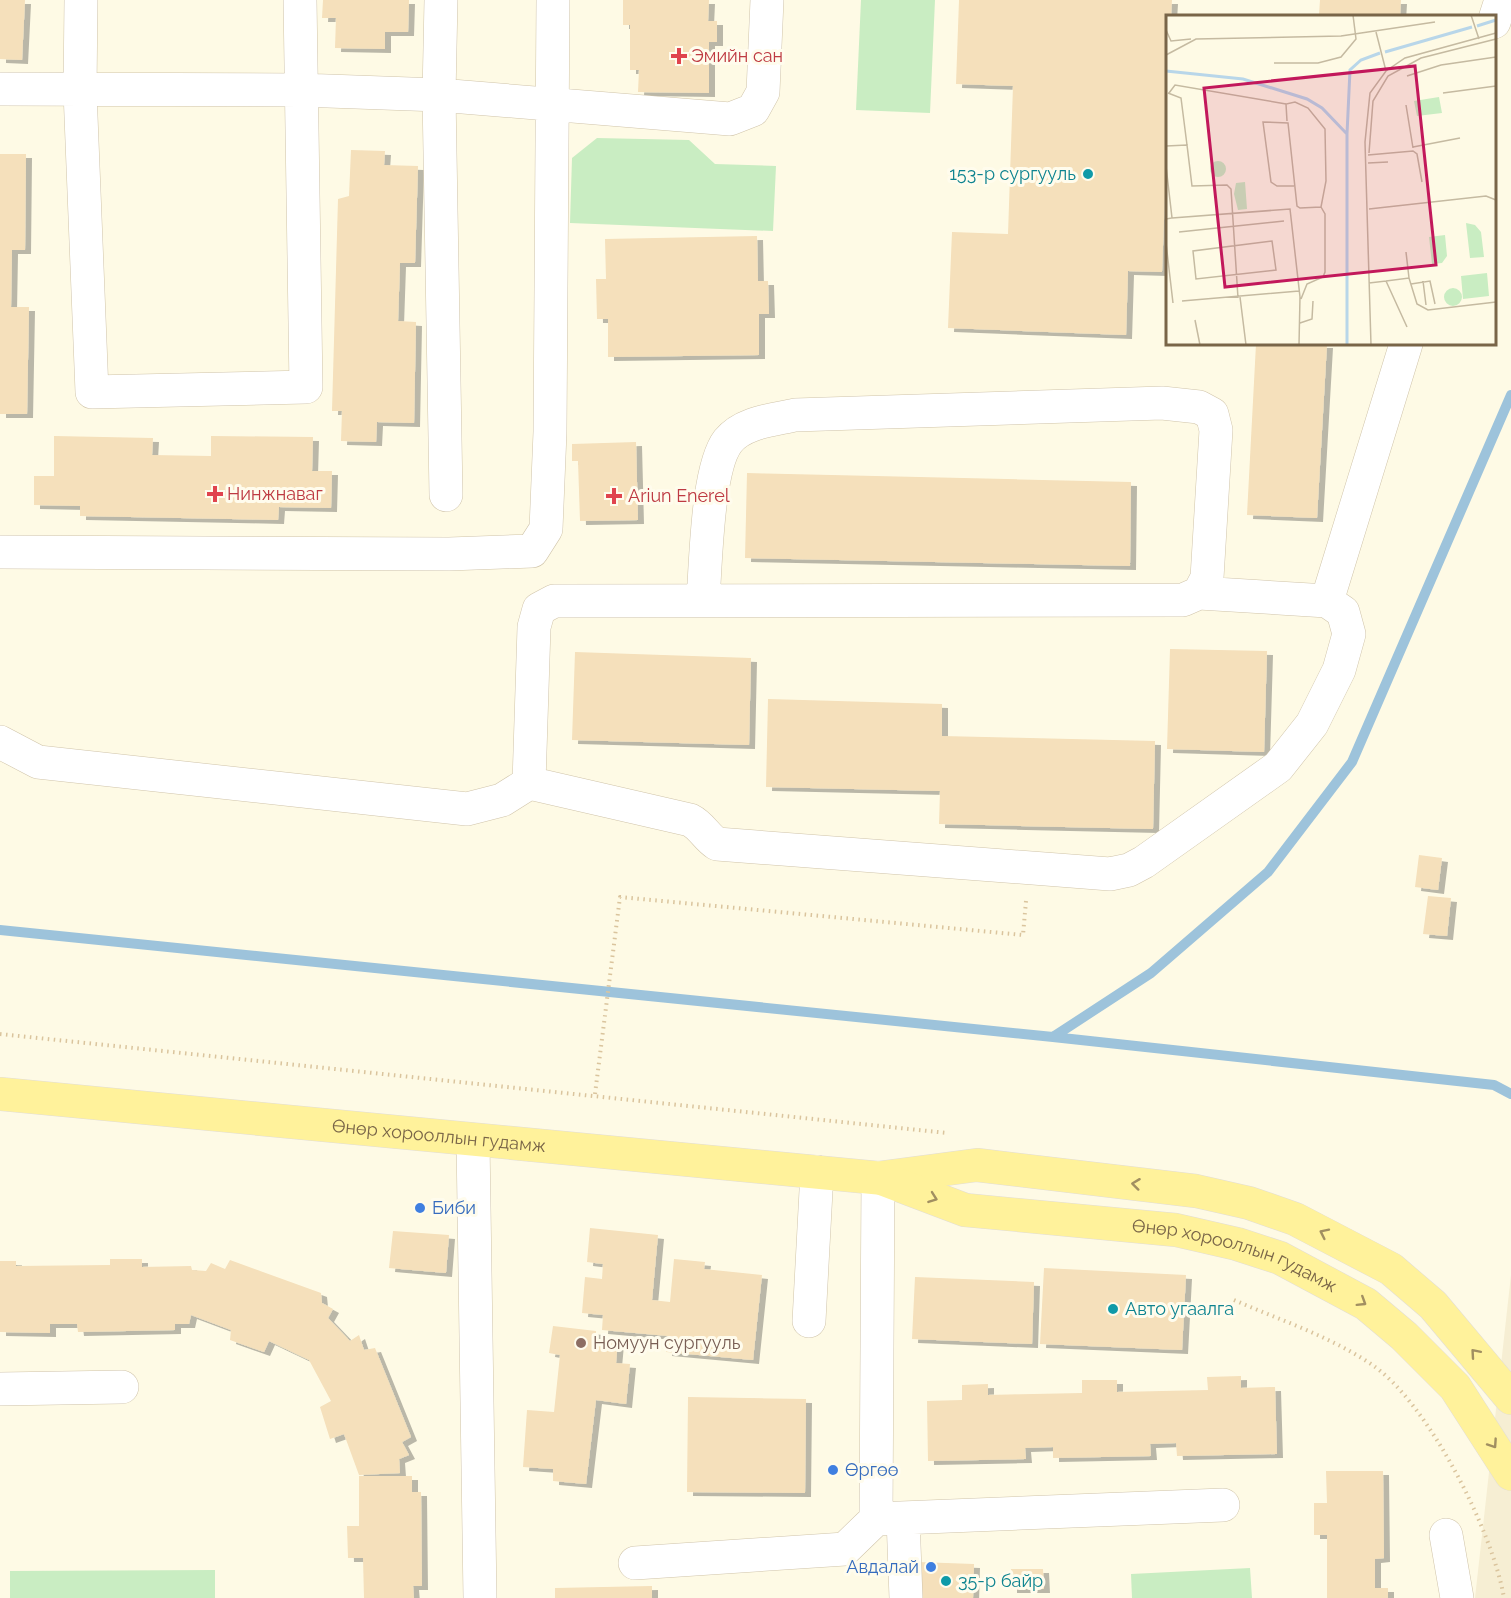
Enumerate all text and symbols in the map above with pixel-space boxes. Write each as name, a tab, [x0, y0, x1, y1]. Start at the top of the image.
inset map	[1166, 15, 1496, 345]
place label: Эмийн сан	[691, 45, 783, 66]
marker: Эмийн сан	[672, 49, 686, 63]
place label: 153-р сургууль	[949, 163, 1076, 184]
marker: 153-р сургууль	[1081, 167, 1095, 181]
place label: Нинжнаваг	[227, 483, 323, 504]
place label: Ariun Enerel	[628, 485, 730, 506]
marker: Нинжнаваг	[208, 487, 222, 501]
marker: Ariun Enerel	[605, 487, 623, 505]
street label: Өнөр хорооллын гудамж	[331, 1115, 547, 1156]
one-way arrow	[1132, 1178, 1141, 1191]
one-way arrow	[927, 1191, 938, 1204]
place label: Биби	[432, 1197, 476, 1218]
marker: Биби	[413, 1201, 427, 1215]
street label: Өнөр хорооллын гудамж	[1131, 1215, 1341, 1297]
one-way arrow	[1319, 1228, 1330, 1240]
one-way arrow	[1355, 1295, 1366, 1306]
place label: Авто угаалга	[1125, 1298, 1234, 1319]
marker: Авто угаалга	[1106, 1302, 1120, 1316]
place label: Номуун сургууль	[593, 1332, 741, 1353]
marker: Номуун сургууль	[574, 1336, 588, 1350]
one-way arrow	[1471, 1349, 1482, 1360]
one-way arrow	[1486, 1437, 1497, 1448]
place label: Өргөө	[845, 1459, 899, 1480]
marker: Өргөө	[826, 1463, 840, 1477]
place label: Авдалай	[846, 1556, 919, 1577]
marker: Авдалай	[924, 1560, 938, 1574]
place label: 35-р байр	[958, 1570, 1043, 1591]
marker: 35-р байр	[939, 1574, 953, 1588]

